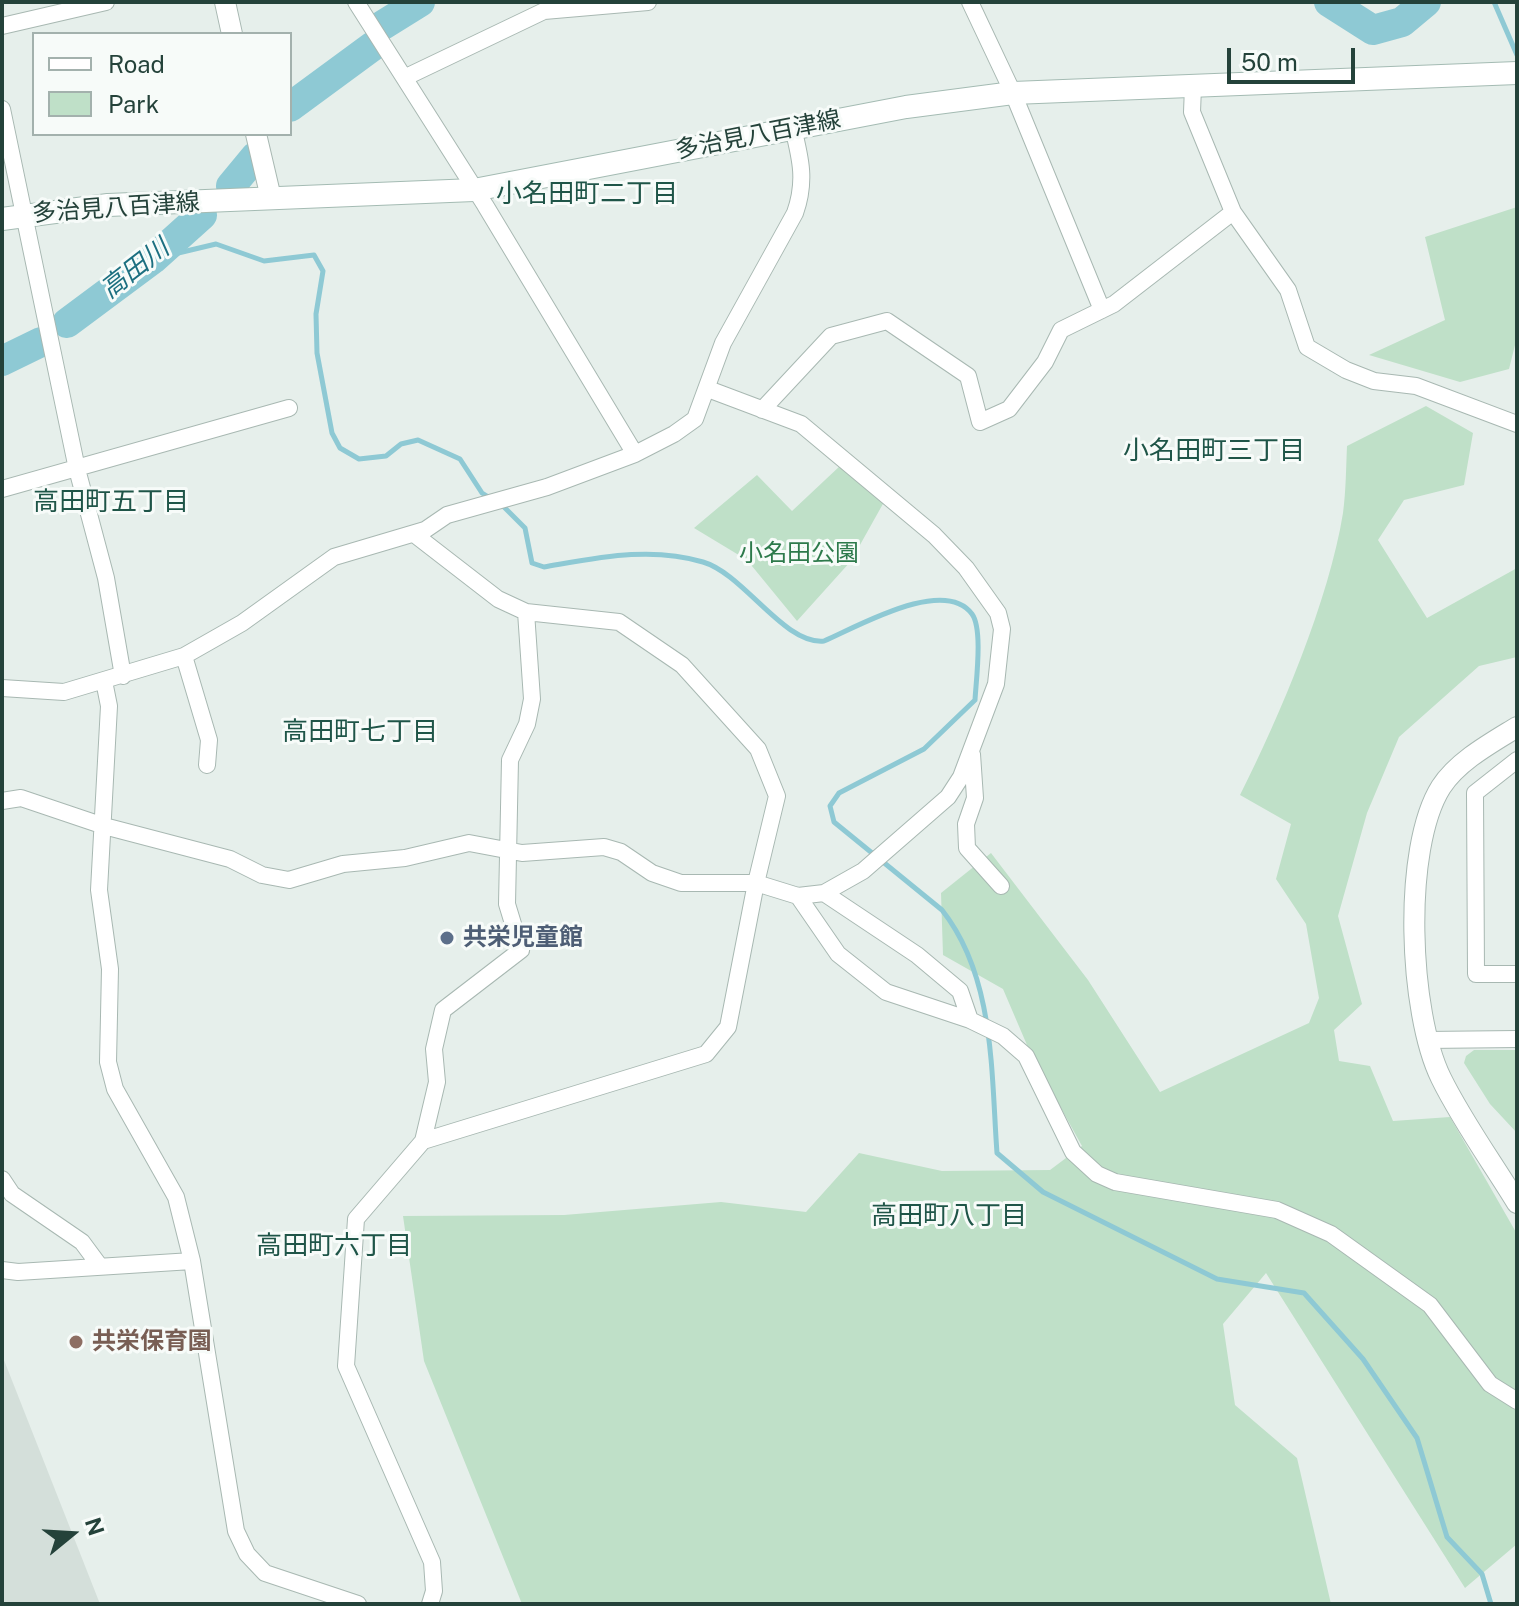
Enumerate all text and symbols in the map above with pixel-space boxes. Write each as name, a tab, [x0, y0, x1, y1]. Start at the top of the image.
legend	[32, 32, 292, 136]
scale bar	[1231, 32, 1359, 82]
text: 50 m	[1241, 48, 1298, 76]
text: Road	[108, 50, 165, 78]
text: Park	[108, 90, 159, 118]
street label: 多治見八百津線	[673, 105, 843, 165]
district label: 小名田町二丁目	[496, 178, 678, 210]
street label: 多治見八百津線	[31, 188, 201, 228]
water label: 高田川	[95, 233, 175, 305]
district label: 小名田町三丁目	[1123, 435, 1305, 467]
district label: 高田町五丁目	[33, 486, 189, 518]
park label: 小名田公園	[739, 540, 859, 568]
district label: 高田町七丁目	[282, 716, 438, 748]
place label: 共栄児童館	[463, 924, 583, 952]
marker: 共栄児童館	[438, 929, 456, 947]
district label: 高田町八丁目	[871, 1200, 1027, 1232]
district label: 高田町六丁目	[256, 1230, 412, 1262]
place label: 共栄保育園	[92, 1328, 212, 1356]
marker: 共栄保育園	[67, 1333, 85, 1351]
north arrow	[32, 1494, 112, 1574]
text: N	[80, 1514, 110, 1539]

